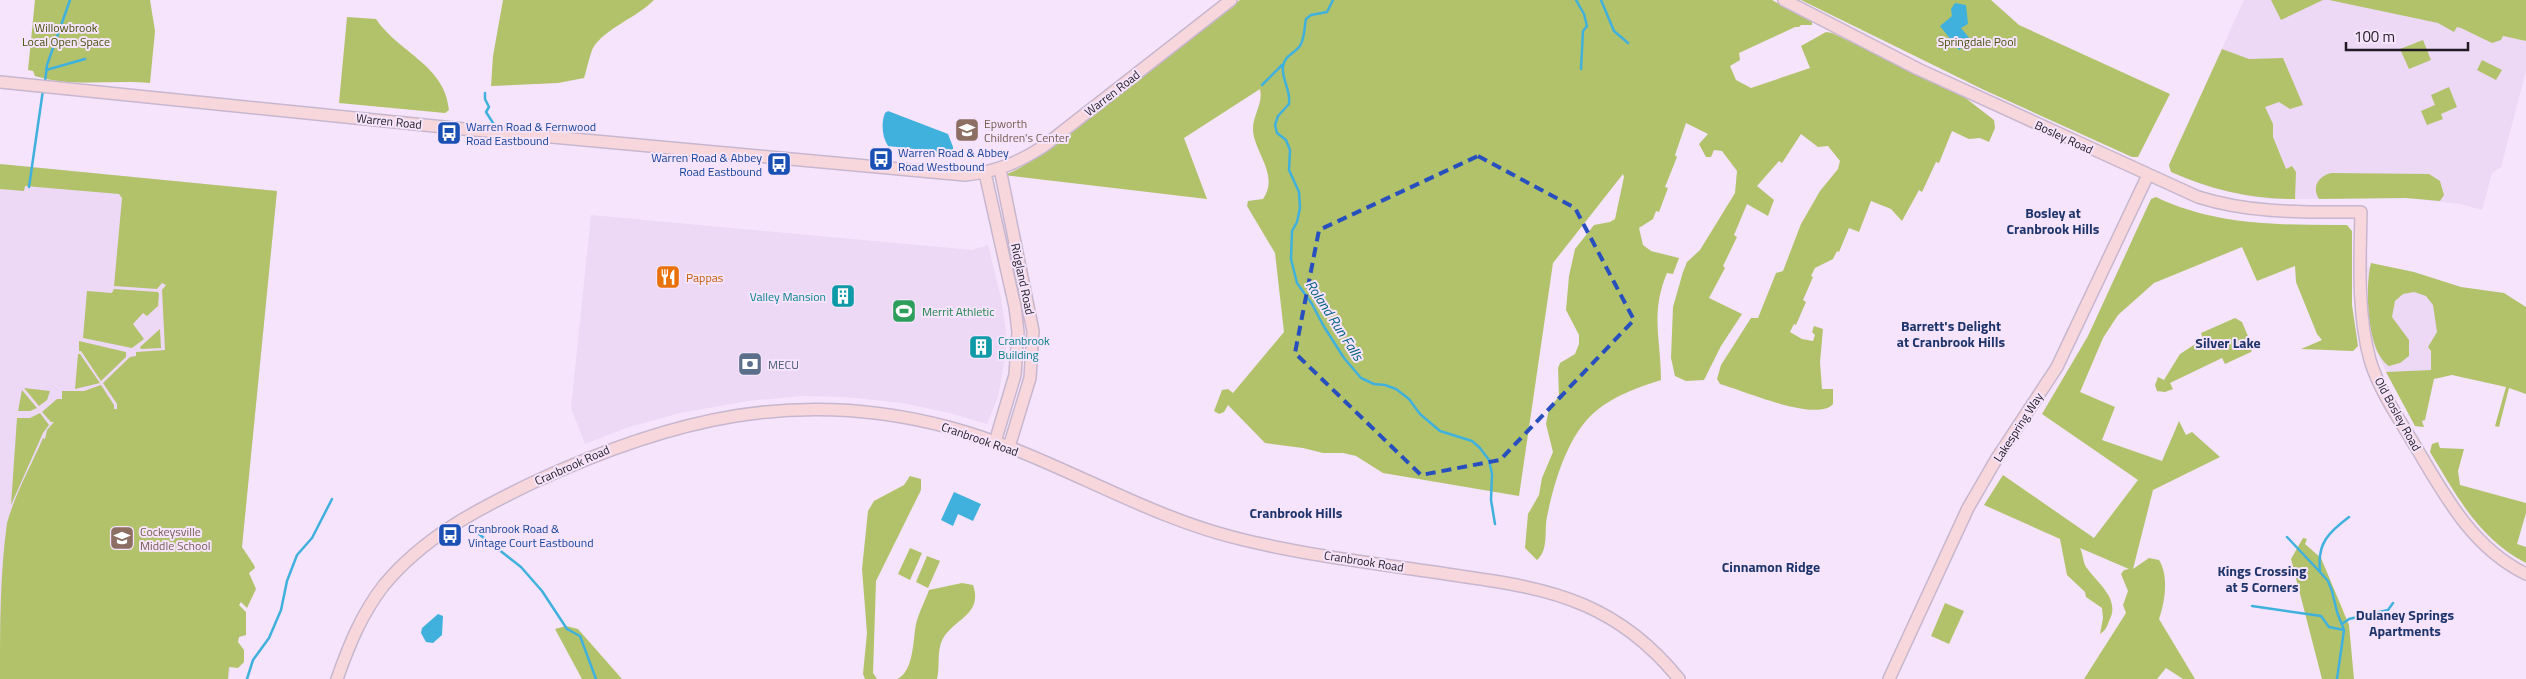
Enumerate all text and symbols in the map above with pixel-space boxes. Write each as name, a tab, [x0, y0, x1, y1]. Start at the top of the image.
park label: Willowbrook Local Open Space	[22, 18, 110, 51]
scale bar	[2346, 20, 2468, 52]
text: 100 m	[2354, 25, 2395, 48]
park label: Springdale Pool	[1938, 32, 2016, 51]
street label: Warren Road	[1080, 65, 1144, 121]
street label: Warren Road	[355, 108, 423, 134]
place label: Epworth Children's Center	[984, 114, 1069, 147]
street label: Bosley Road	[2032, 115, 2096, 159]
place label: Warren Road & Fernwood Road Eastbound	[466, 117, 596, 150]
school or university icon: Epworth Children's Center	[954, 117, 980, 143]
bus stop icon: Warren Road & Fernwood Road Eastbound	[436, 120, 462, 146]
place label: Warren Road & Abbey Road Westbound	[898, 143, 1009, 176]
bus stop icon: Warren Road & Abbey Road Westbound	[868, 146, 894, 172]
place label: Warren Road & Abbey Road Eastbound	[651, 148, 762, 181]
bus stop icon: Warren Road & Abbey Road Eastbound	[766, 151, 792, 177]
district label: Bosley at Cranbrook Hills	[2007, 202, 2100, 239]
street label: Ridgland Road	[1006, 241, 1040, 317]
restaurant icon: Pappas	[655, 264, 681, 290]
place label: Pappas	[686, 268, 724, 287]
water label: Roland Run Falls	[1301, 276, 1369, 365]
building icon: Valley Mansion	[830, 283, 856, 309]
place label: Valley Mansion	[750, 287, 826, 306]
sports icon: Merrit Athletic	[891, 298, 917, 324]
place label: Merrit Athletic	[922, 302, 994, 321]
district label: Barrett's Delight at Cranbrook Hills	[1897, 315, 2006, 352]
place label: Cranbrook Building	[998, 331, 1050, 364]
district label: Silver Lake	[2195, 332, 2261, 353]
building icon: Cranbrook Building	[968, 334, 994, 360]
bank icon: MECU	[737, 351, 763, 377]
place label: MECU	[768, 355, 799, 374]
street label: Old Bosley Road	[2370, 373, 2426, 455]
street label: Lakespring Way	[1988, 388, 2048, 466]
street label: Cranbrook Road	[939, 417, 1021, 461]
street label: Cranbrook Road	[531, 440, 613, 490]
district label: Cranbrook Hills	[1250, 502, 1343, 523]
place label: Cranbrook Road & Vintage Court Eastbound	[468, 519, 594, 552]
place label: Cockeysville Middle School	[140, 522, 211, 555]
bus stop icon: Cranbrook Road & Vintage Court Eastbound	[437, 522, 463, 548]
school or university icon: Cockeysville Middle School	[109, 525, 135, 551]
street label: Cranbrook Road	[1323, 545, 1405, 577]
district label: Cinnamon Ridge	[1722, 556, 1820, 577]
district label: Kings Crossing at 5 Corners	[2217, 560, 2307, 597]
district label: Dulaney Springs Apartments	[2356, 604, 2455, 641]

